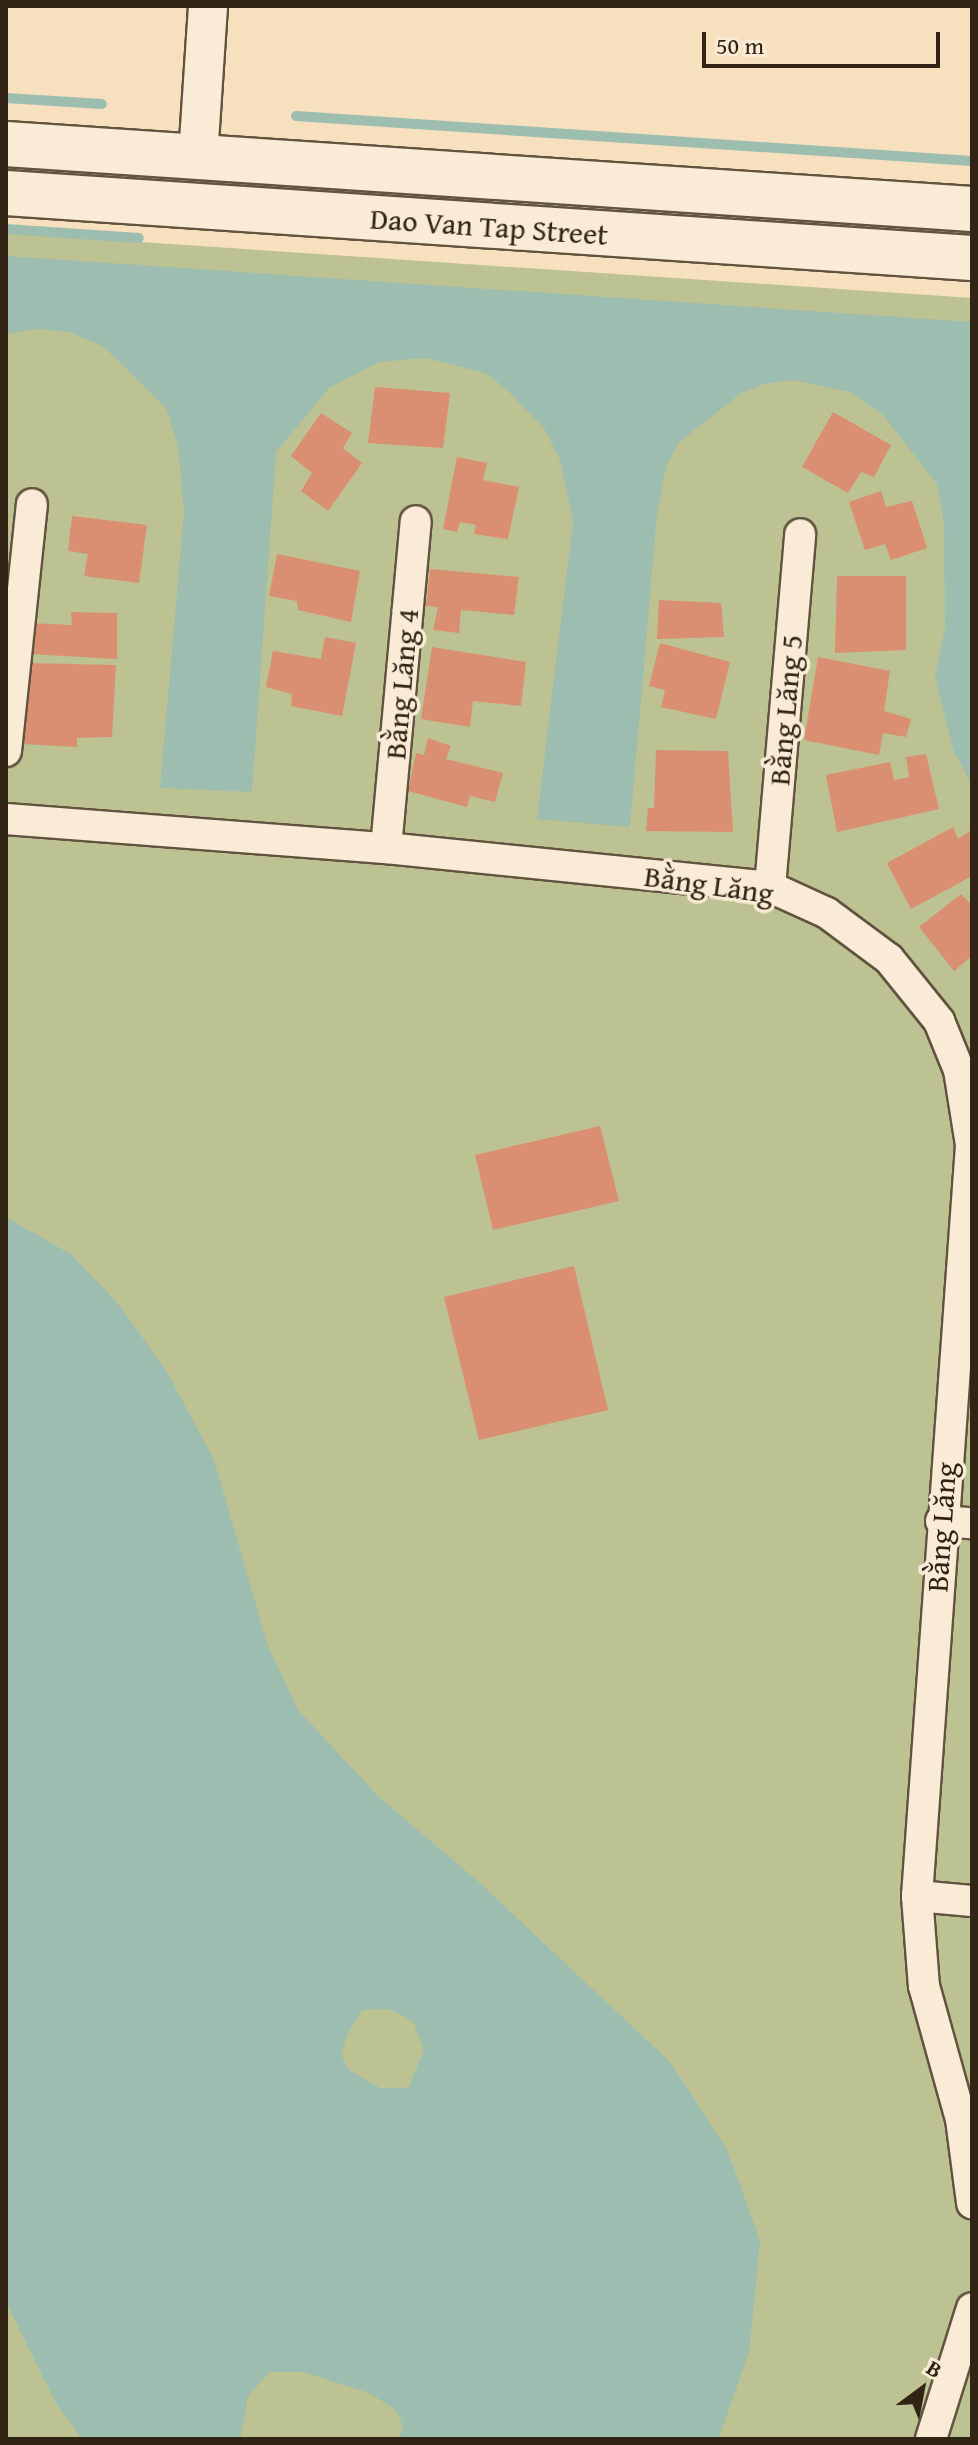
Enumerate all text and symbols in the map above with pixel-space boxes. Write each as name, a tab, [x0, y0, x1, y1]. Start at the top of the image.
scale bar	[706, 16, 944, 66]
text: 50 m	[716, 28, 764, 63]
street label: Dao Van Tap Street	[369, 200, 609, 252]
street label: Bằng Lăng 4	[376, 607, 426, 761]
street label: Bằng Lăng 5	[760, 633, 810, 787]
street label: Bằng Lăng	[642, 857, 776, 911]
street label: Bằng Lăng	[919, 1461, 963, 1593]
north arrow	[882, 2349, 962, 2429]
text: B	[920, 2351, 949, 2386]

